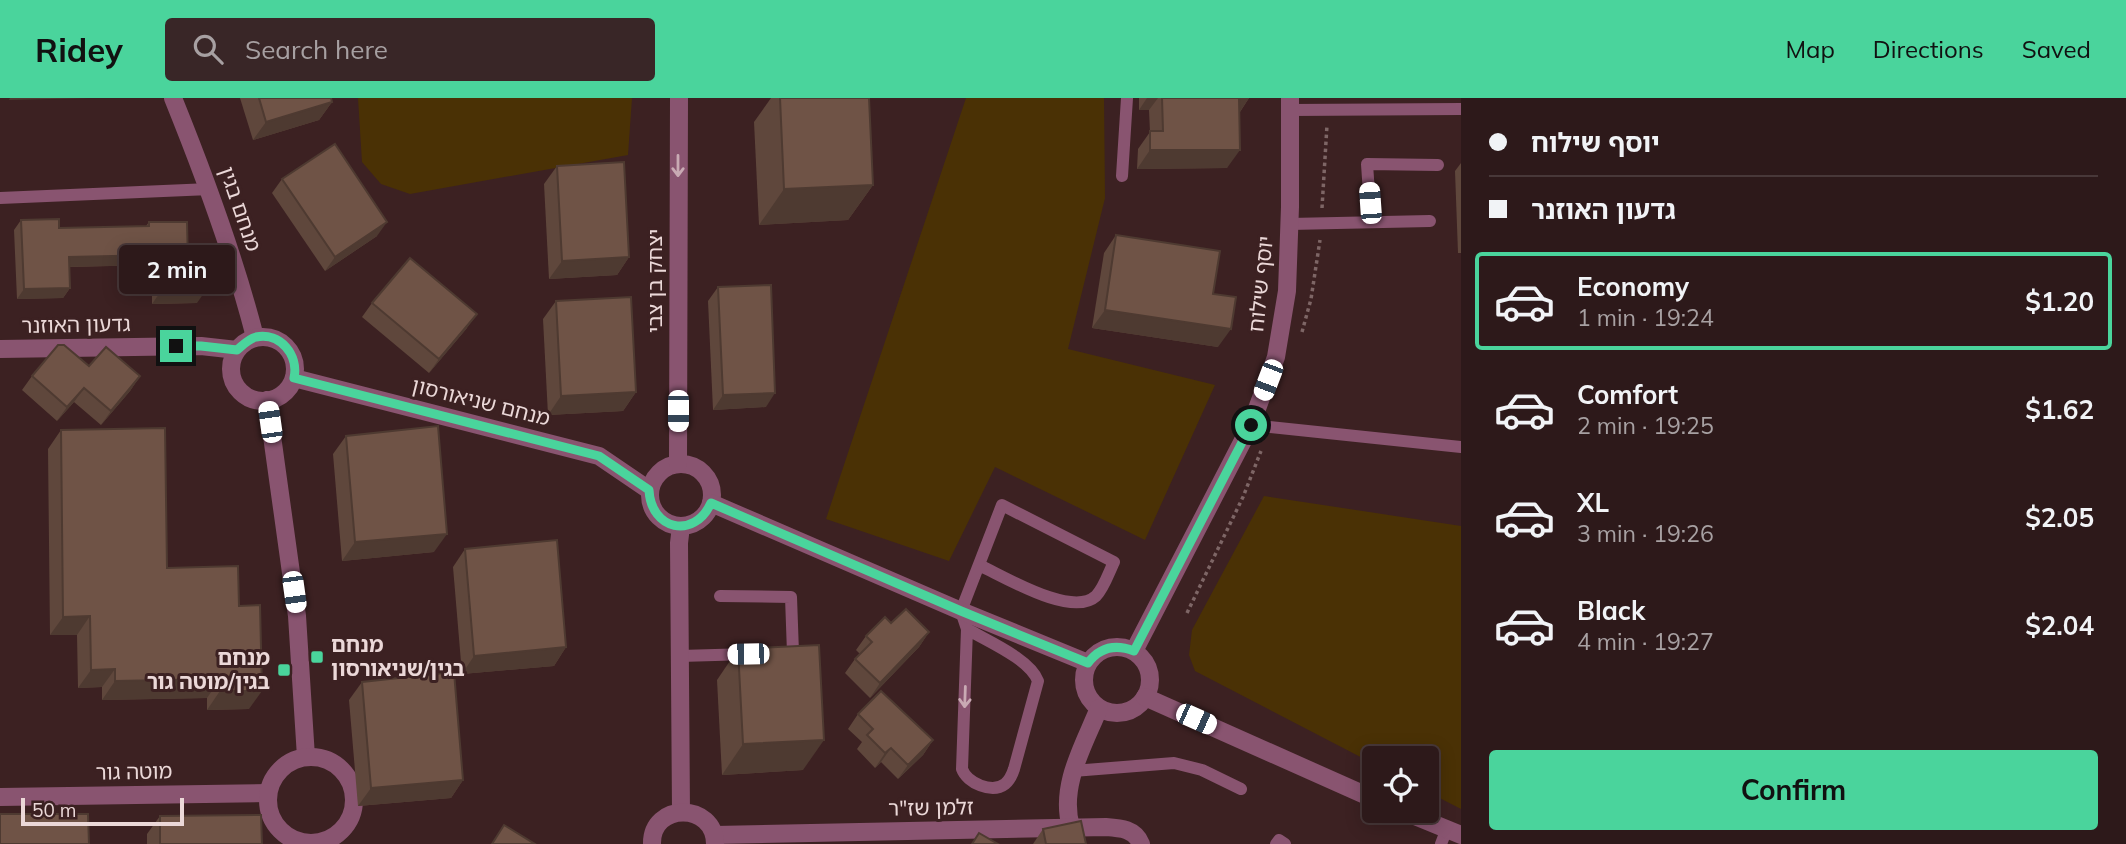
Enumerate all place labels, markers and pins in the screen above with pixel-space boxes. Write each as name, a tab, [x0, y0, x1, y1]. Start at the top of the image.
place label: מנחם בגין/שניאורסון	[331, 631, 465, 681]
place label: מנחם בגין/מוטה גור	[147, 644, 270, 694]
marker: מנחם בגין/שניאורסון	[309, 649, 325, 665]
marker: מנחם בגין/מוטה גור	[276, 662, 292, 678]

